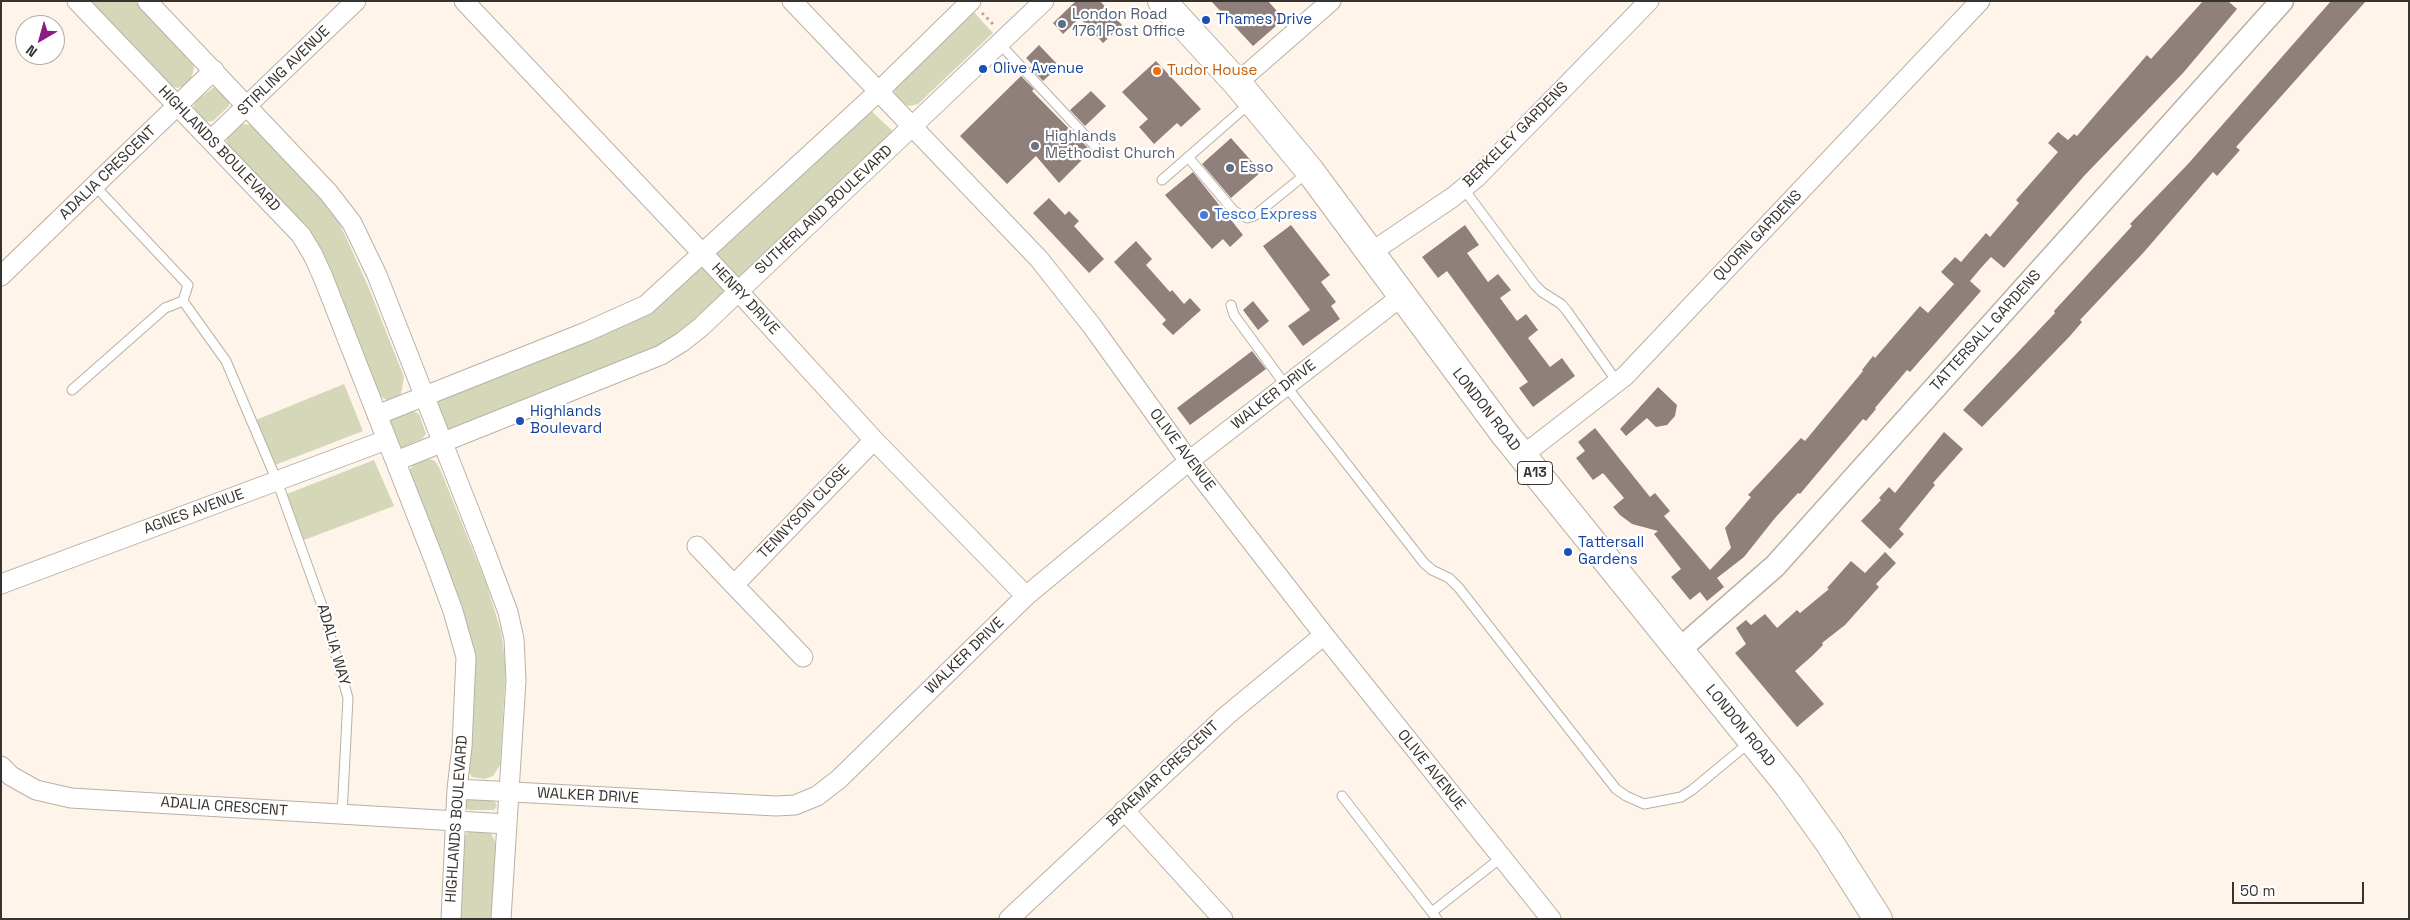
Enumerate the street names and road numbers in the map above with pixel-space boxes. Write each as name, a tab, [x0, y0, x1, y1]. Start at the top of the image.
street label: STIRLING AVENUE	[234, 22, 334, 120]
street label: BERKELEY GARDENS	[1460, 79, 1572, 191]
street label: HIGHLANDS BOULEVARD	[154, 82, 284, 216]
street label: ADALIA CRESCENT	[56, 122, 160, 224]
street label: SUTHERLAND BOULEVARD	[752, 142, 896, 278]
street label: QUORN GARDENS	[1710, 187, 1806, 285]
street label: HENRY DRIVE	[707, 259, 783, 339]
street label: TATTERSALL GARDENS	[1927, 267, 2045, 395]
street label: WALKER DRIVE	[1228, 356, 1320, 434]
street label: LONDON ROAD	[1448, 365, 1524, 455]
street label: OLIVE AVENUE	[1145, 405, 1219, 495]
street label: TENNYSON CLOSE	[754, 461, 854, 563]
road number: A13	[1518, 462, 1552, 484]
street label: AGNES AVENUE	[141, 486, 247, 538]
street label: ADALIA WAY	[313, 602, 353, 688]
street label: WALKER DRIVE	[922, 614, 1008, 698]
street label: LONDON ROAD	[1701, 681, 1779, 771]
street label: BRAEMAR CRESCENT	[1103, 717, 1223, 831]
street label: OLIVE AVENUE	[1393, 726, 1469, 814]
street label: HIGHLANDS BOULEVARD	[442, 735, 472, 903]
street label: WALKER DRIVE	[537, 784, 639, 808]
street label: ADALIA CRESCENT	[160, 794, 288, 820]

